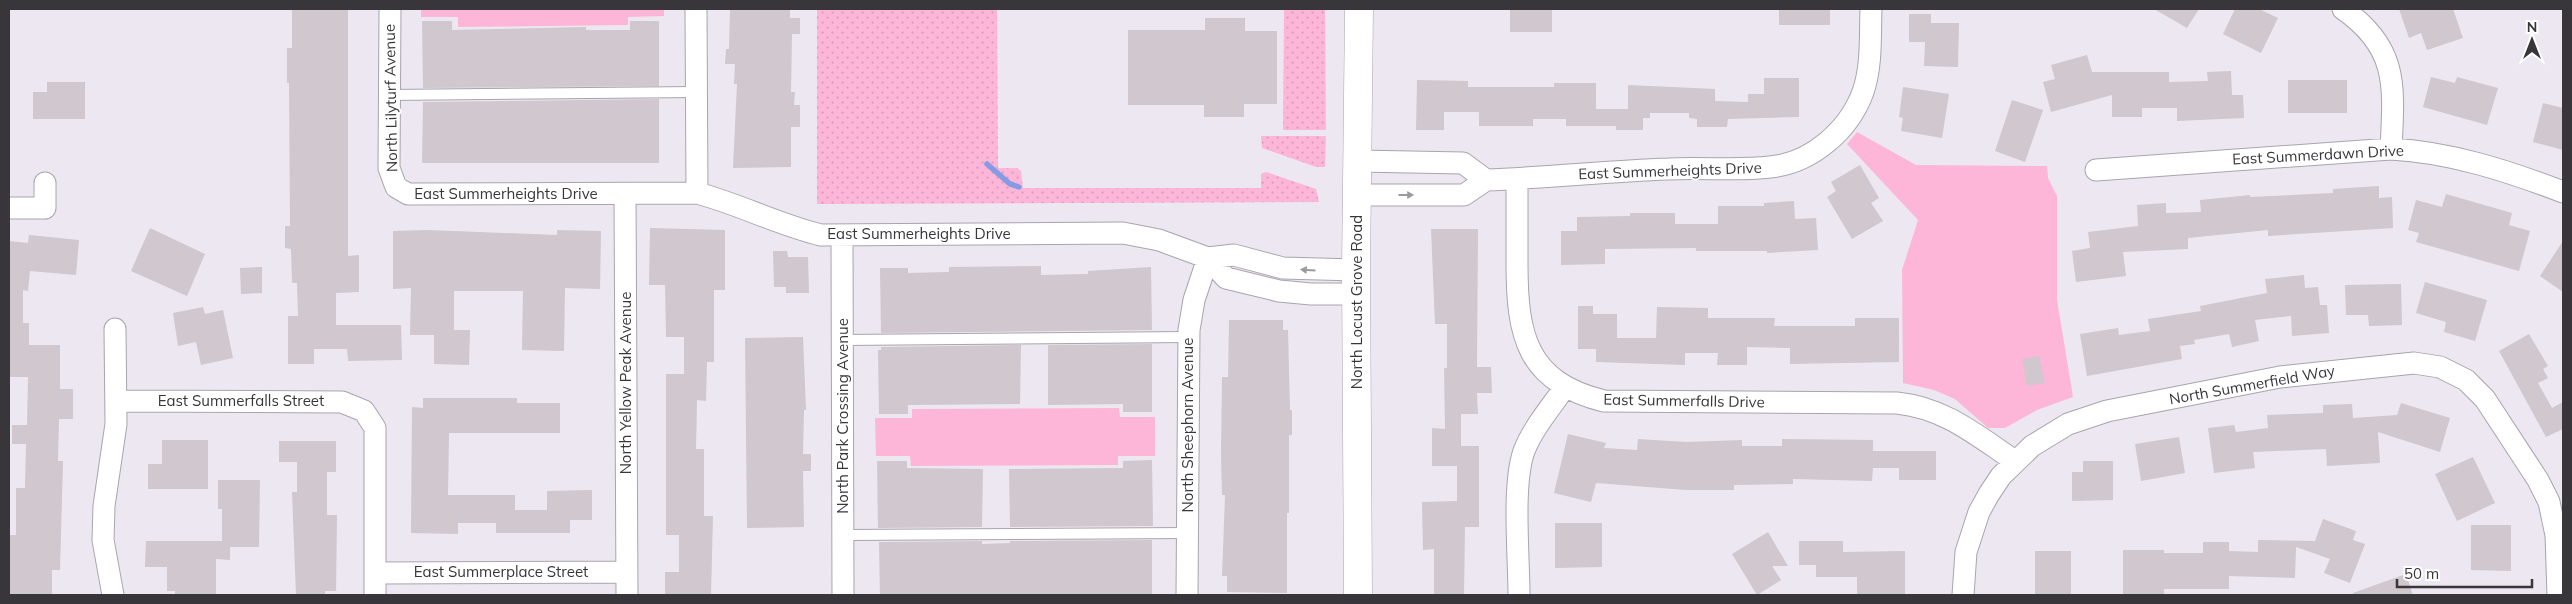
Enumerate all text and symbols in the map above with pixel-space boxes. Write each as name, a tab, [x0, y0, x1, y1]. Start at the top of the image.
north arrow	[2507, 15, 2557, 65]
text: N	[2527, 18, 2537, 36]
street label: North Lilyturf Avenue	[380, 24, 401, 172]
street label: East Summerdawn Drive	[2232, 141, 2404, 168]
street label: East Summerheights Drive	[1578, 158, 1762, 183]
street label: East Summerheights Drive	[414, 184, 598, 203]
one-way arrow	[1398, 191, 1414, 199]
street label: North Locust Grove Road	[1347, 215, 1366, 389]
street label: East Summerheights Drive	[827, 224, 1011, 243]
one-way arrow	[1299, 265, 1315, 273]
street label: North Yellow Peak Avenue	[616, 292, 635, 474]
street label: North Park Crossing Avenue	[833, 318, 852, 514]
street label: North Sheephorn Avenue	[1178, 338, 1197, 512]
street label: North Summerfield Way	[2168, 361, 2336, 408]
street label: East Summerfalls Drive	[1603, 390, 1765, 411]
street label: East Summerfalls Street	[158, 391, 324, 410]
scale bar	[2397, 556, 2532, 588]
street label: East Summerplace Street	[414, 562, 588, 581]
text: 50 m	[2404, 564, 2439, 583]

